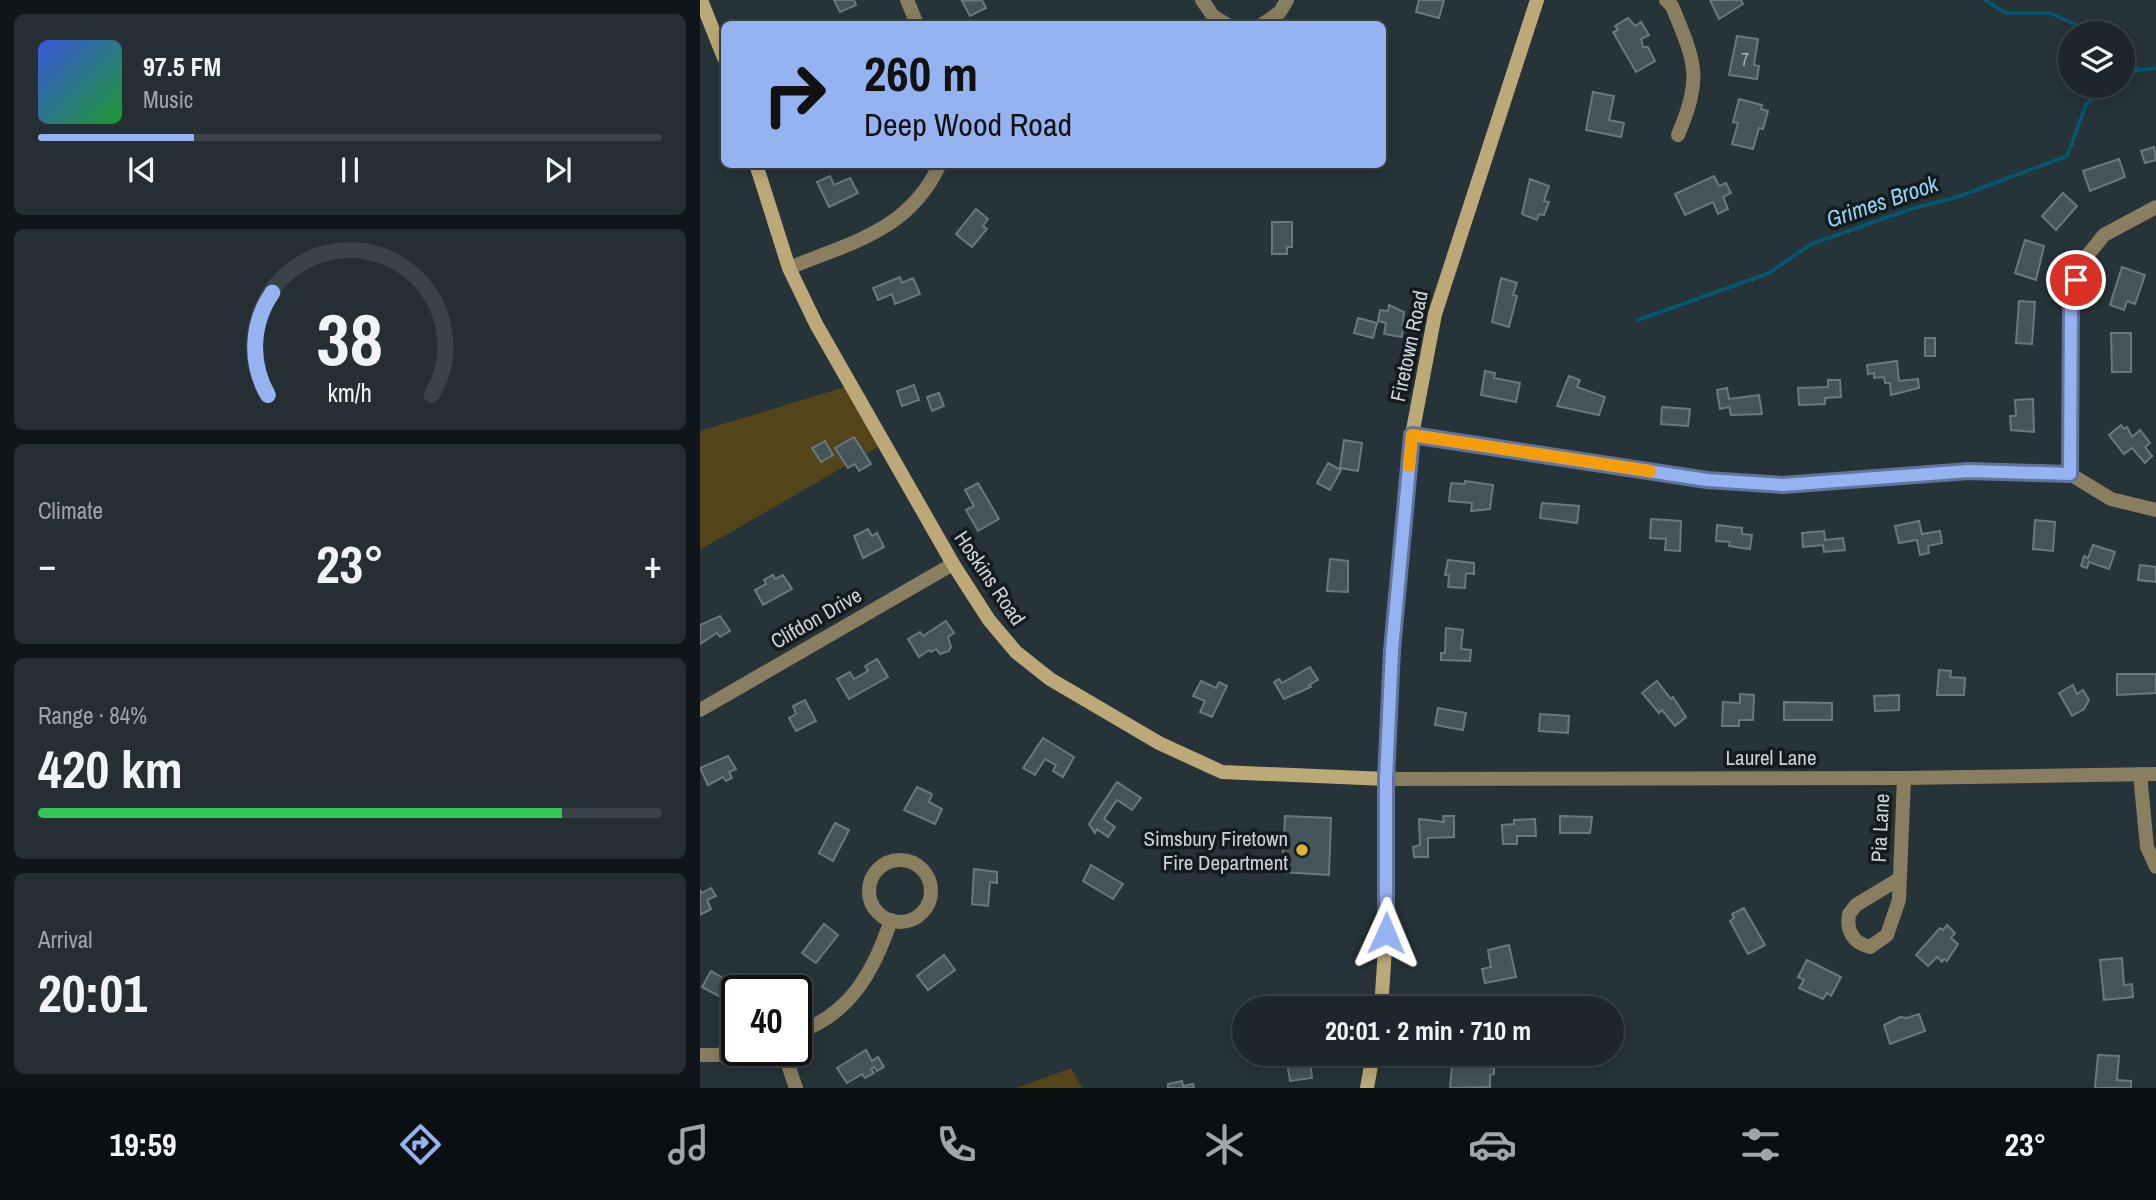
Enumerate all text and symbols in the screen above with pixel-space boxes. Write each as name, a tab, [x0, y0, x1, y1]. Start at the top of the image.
map controls	[2058, 21, 2135, 98]
button: layers	[2058, 21, 2135, 98]
text: 260 m	[864, 40, 978, 106]
house number: 7	[1741, 47, 1749, 72]
text: 97.5 FM	[143, 49, 221, 84]
icon: right	[749, 49, 840, 140]
text: Music	[143, 84, 193, 115]
text: Deep Wood Road	[864, 103, 1072, 146]
icon: previous	[123, 151, 161, 189]
icon: pause	[331, 151, 369, 189]
icon: next	[539, 151, 577, 189]
water label: Grimes Brook	[1822, 167, 1944, 235]
pin	[2046, 250, 2106, 310]
icon: arrive	[2057, 261, 2095, 299]
street label: Firetown Road	[1383, 288, 1435, 404]
text: 38	[317, 291, 383, 389]
text: km/h	[328, 376, 372, 410]
text: Climate	[38, 495, 103, 526]
street label: Hoskins Road	[948, 525, 1032, 631]
text: 23°	[316, 529, 384, 599]
text: −	[38, 539, 56, 590]
text: +	[644, 539, 662, 590]
street label: Clifdon Drive	[765, 580, 867, 656]
text: Range · 84%	[38, 700, 147, 731]
text: 420 km	[38, 734, 183, 804]
street label: Laurel Lane	[1726, 743, 1816, 772]
street label: Pia Lane	[1864, 793, 1896, 863]
place label: Simsbury Firetown Fire Department	[1143, 824, 1288, 877]
marker: Simsbury Firetown Fire Department	[1294, 842, 1310, 858]
position arrow	[1349, 896, 1423, 970]
text: Arrival	[38, 924, 93, 955]
text: 20:01	[38, 958, 147, 1028]
speed limit sign: 40	[721, 975, 812, 1066]
text: 20:01 · 2 min · 710 m	[1325, 1013, 1531, 1048]
icon: directions	[396, 1120, 445, 1169]
icon: music	[664, 1120, 713, 1169]
icon: phone	[932, 1120, 981, 1169]
icon: climate	[1200, 1120, 1249, 1169]
icon: car	[1468, 1120, 1517, 1169]
icon: filters	[1736, 1120, 1785, 1169]
text: 19:59	[110, 1123, 177, 1166]
text: 23°	[2004, 1123, 2046, 1166]

